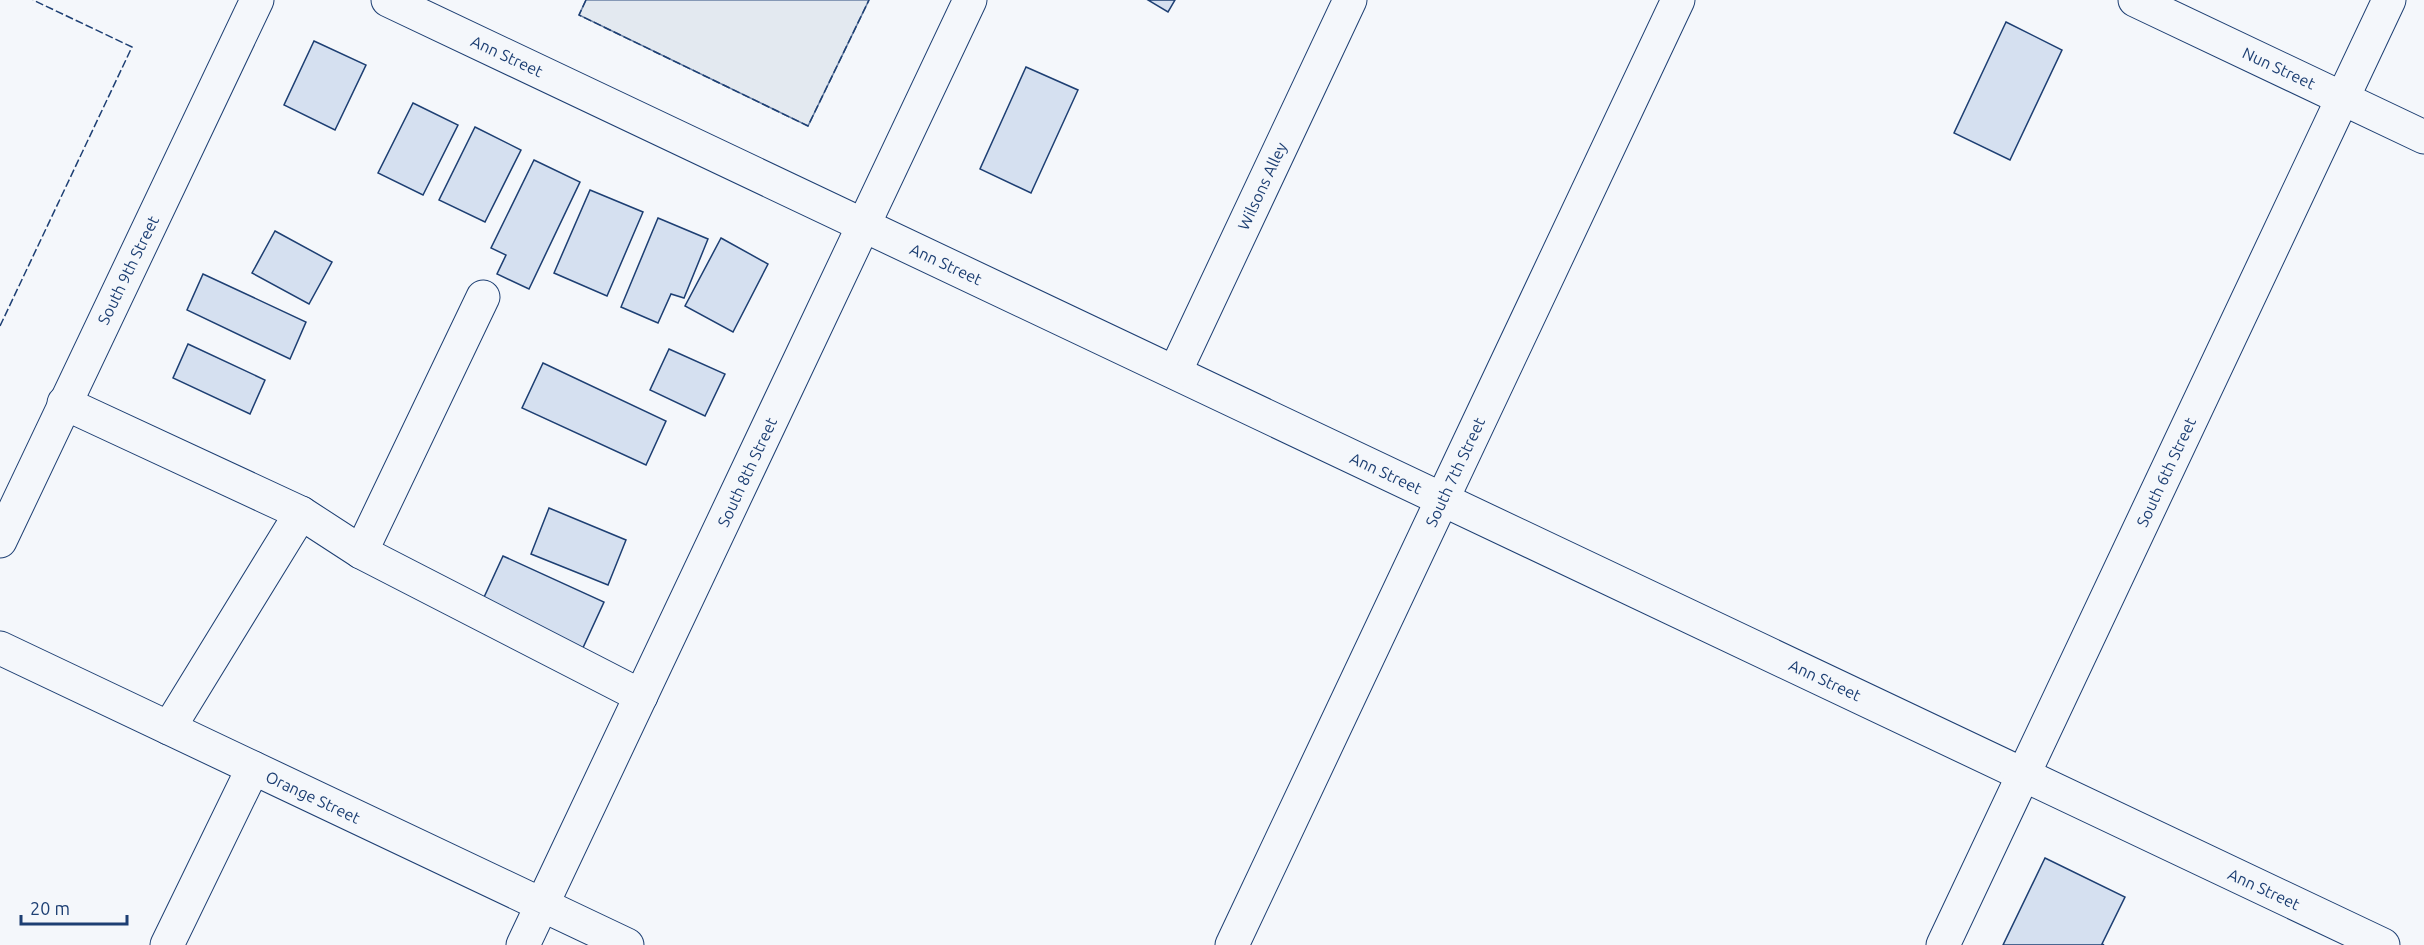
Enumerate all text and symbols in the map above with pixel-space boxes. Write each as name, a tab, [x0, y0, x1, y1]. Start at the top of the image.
street label: Ann Street	[468, 32, 546, 81]
street label: Nun Street	[2240, 43, 2319, 93]
street label: Wilsons Alley	[1234, 139, 1290, 233]
street label: South 9th Street	[94, 212, 162, 327]
street label: Ann Street	[907, 240, 985, 289]
street label: South 8th Street	[714, 414, 781, 530]
street label: South 7th Street	[1422, 414, 1489, 530]
street label: South 6th Street	[2133, 414, 2200, 530]
street label: Ann Street	[1347, 449, 1425, 498]
street label: Ann Street	[1786, 656, 1864, 705]
street label: Orange Street	[263, 767, 364, 827]
street label: Ann Street	[2225, 865, 2303, 914]
scale bar	[21, 888, 128, 926]
text: 20 m	[30, 898, 70, 918]

